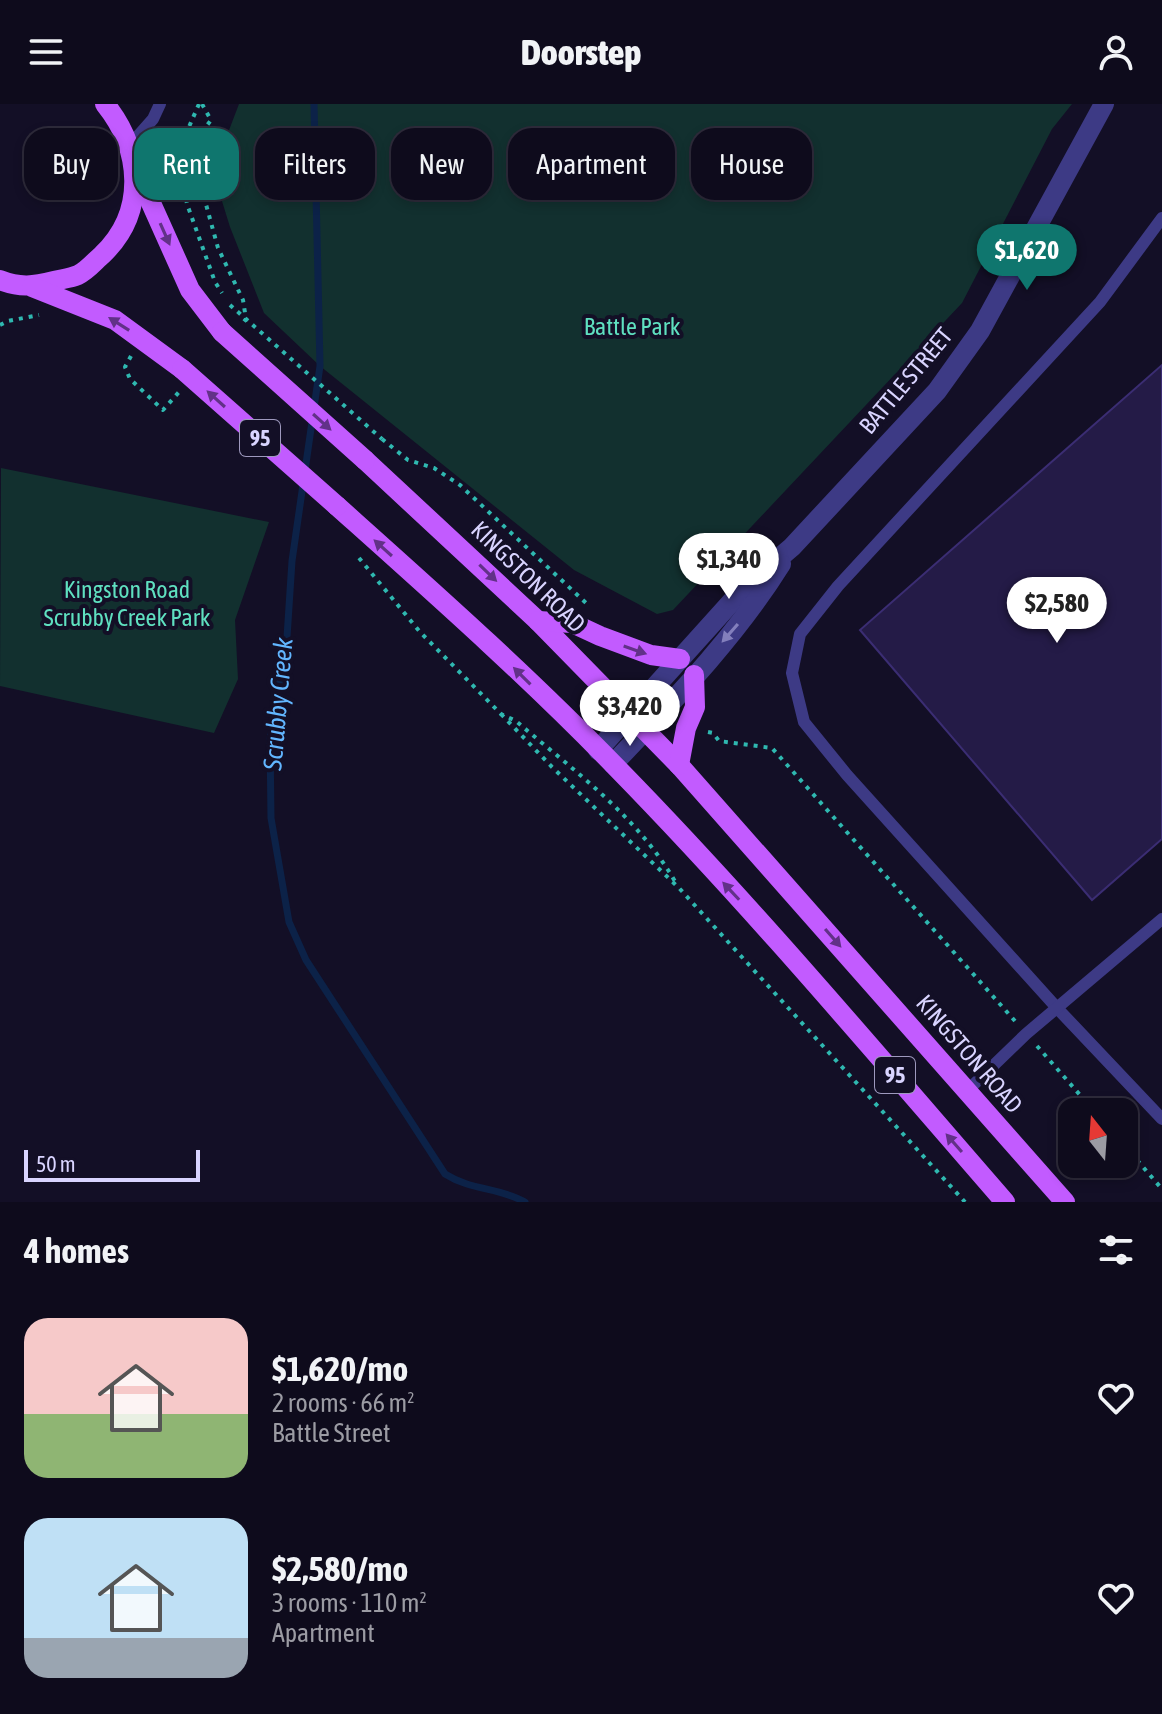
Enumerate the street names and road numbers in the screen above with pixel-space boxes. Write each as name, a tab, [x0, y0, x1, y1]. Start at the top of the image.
street label: BATTLE STREET	[854, 322, 958, 439]
road number: 95	[240, 420, 280, 456]
street label: KINGSTON ROAD	[466, 516, 591, 638]
street label: KINGSTON ROAD	[911, 989, 1028, 1118]
road number: 95	[875, 1057, 915, 1093]

